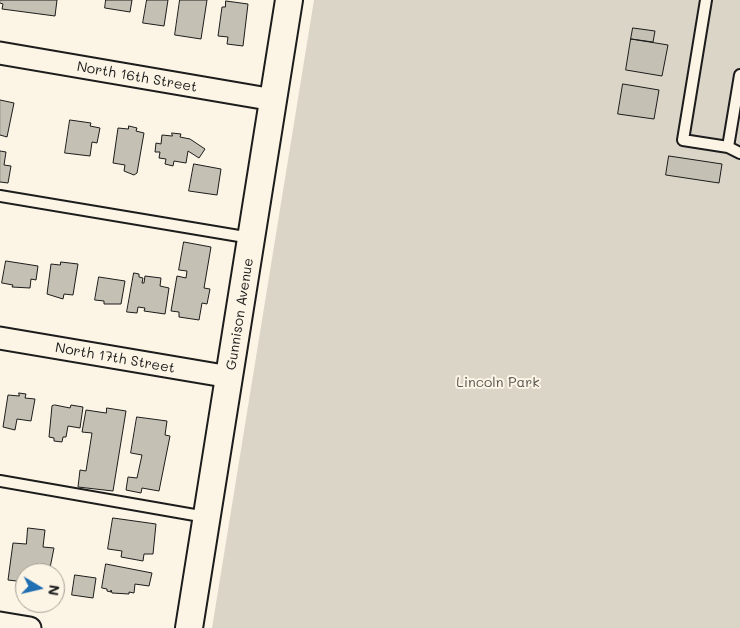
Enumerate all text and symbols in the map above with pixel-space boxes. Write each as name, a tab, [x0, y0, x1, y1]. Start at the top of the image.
street label: North 16th Street	[75, 58, 199, 96]
street label: Gunnison Avenue	[223, 257, 257, 371]
street label: North 17th Street	[54, 339, 176, 377]
park label: Lincoln Park	[456, 375, 540, 391]
north arrow	[15, 563, 65, 613]
text: N	[44, 584, 65, 597]

